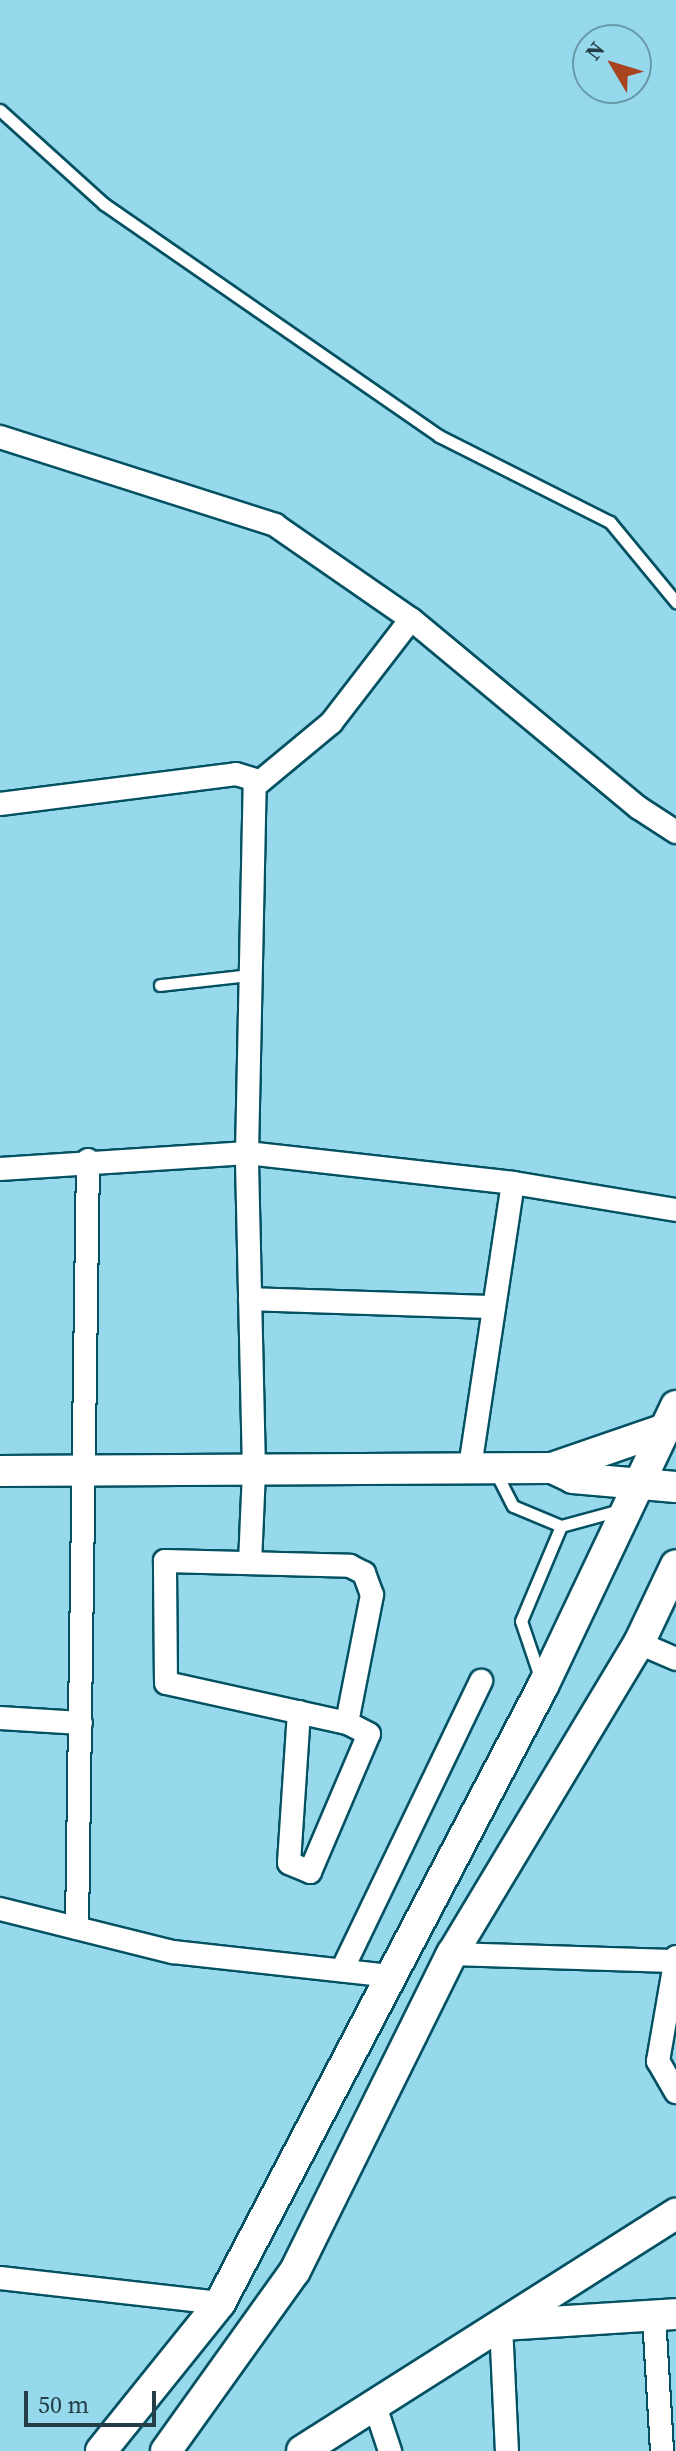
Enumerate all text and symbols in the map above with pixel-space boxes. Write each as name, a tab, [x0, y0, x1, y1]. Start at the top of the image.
north arrow	[572, 24, 652, 104]
text: N	[578, 35, 611, 66]
scale bar	[28, 2375, 160, 2425]
text: 50 m	[38, 2388, 89, 2421]

